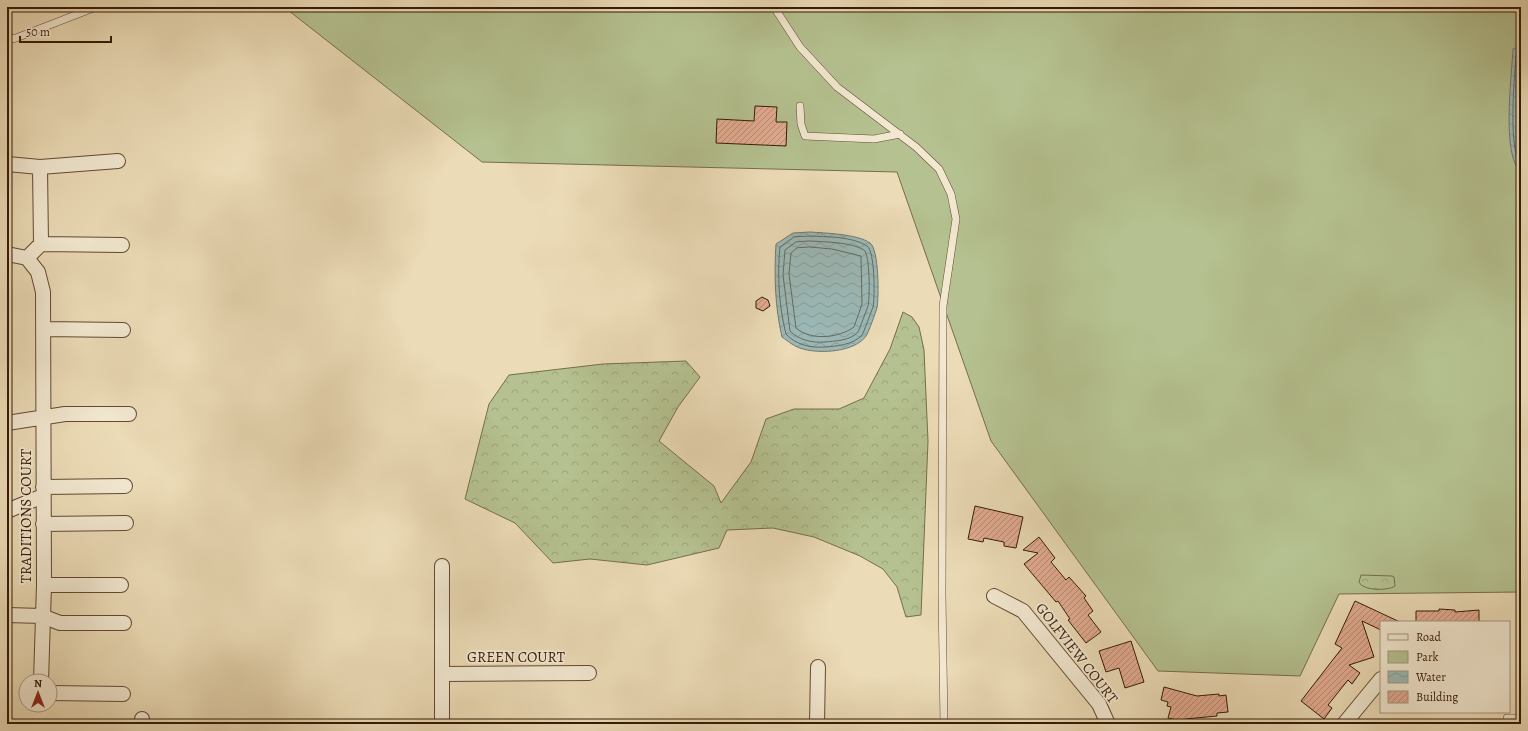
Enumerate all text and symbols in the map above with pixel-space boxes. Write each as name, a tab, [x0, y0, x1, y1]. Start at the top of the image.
scale bar	[20, 18, 111, 44]
text: 50 m	[26, 24, 50, 40]
street label: TRADITIONS COURT	[16, 448, 36, 583]
street label: GOLFVIEW COURT	[1031, 598, 1123, 708]
legend	[1380, 621, 1510, 713]
text: Road	[1416, 629, 1442, 645]
street label: GREEN COURT	[467, 647, 566, 667]
text: Park	[1416, 649, 1439, 665]
text: Water	[1415, 669, 1446, 685]
north arrow	[18, 673, 58, 713]
text: N	[34, 676, 42, 691]
text: Building	[1416, 689, 1458, 705]

